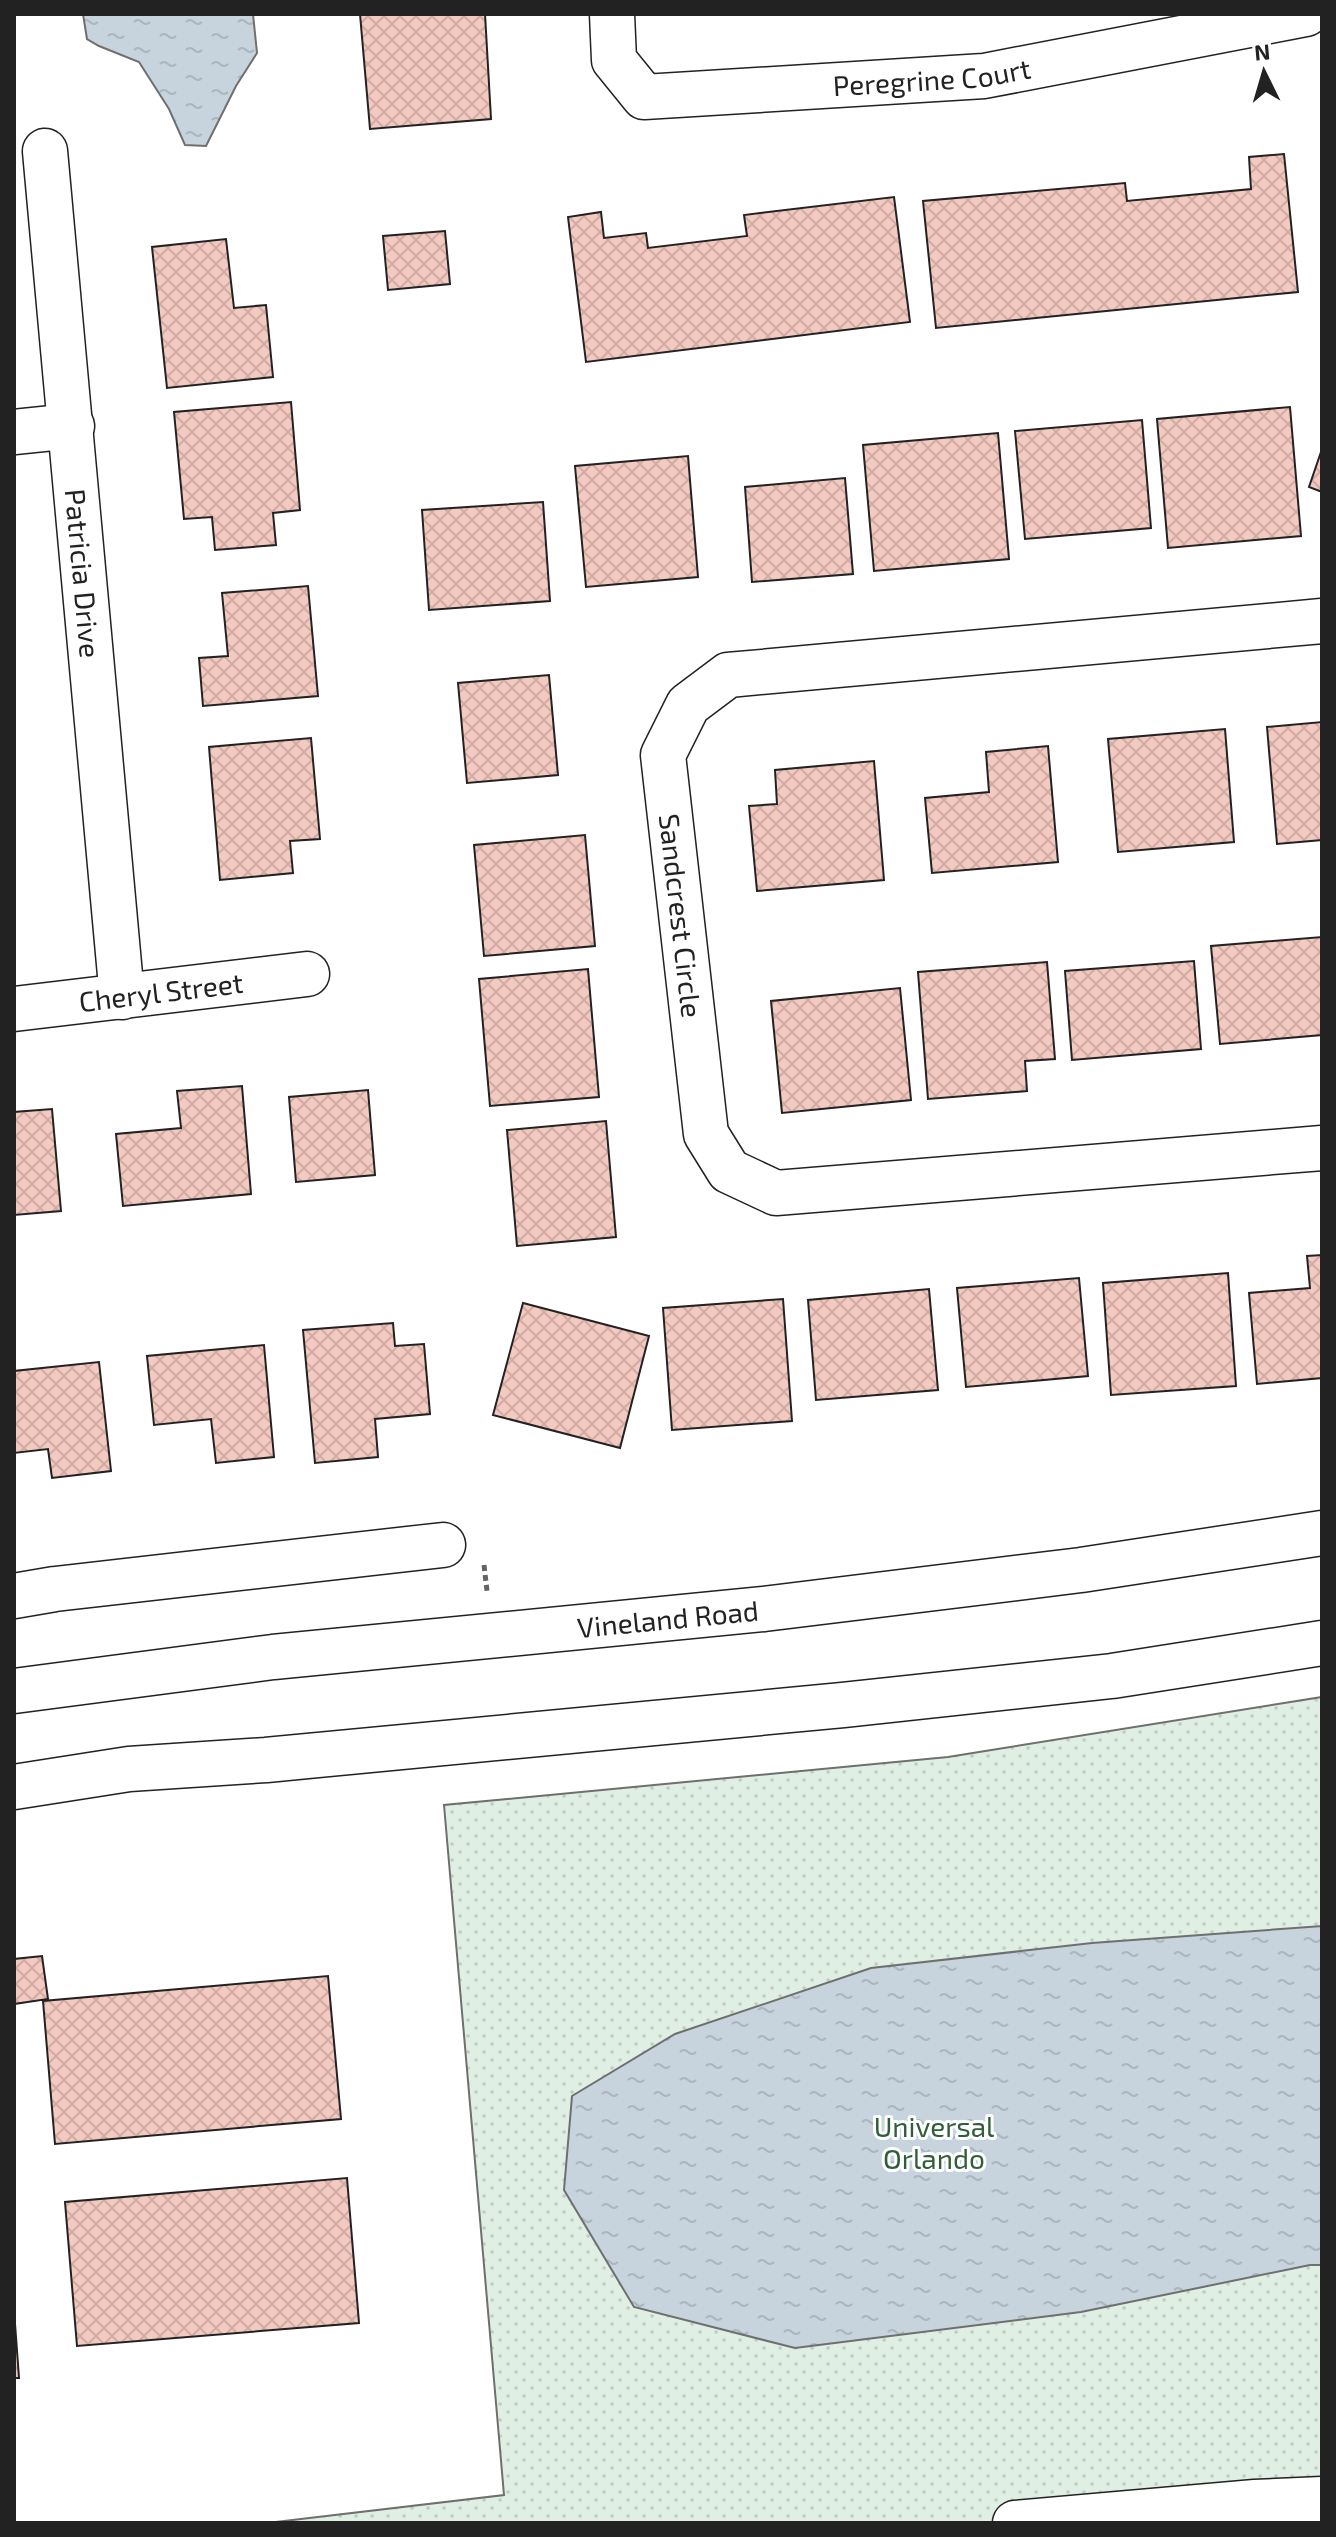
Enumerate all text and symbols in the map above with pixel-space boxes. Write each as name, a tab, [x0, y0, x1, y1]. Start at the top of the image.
north arrow	[1224, 32, 1304, 112]
text: N	[1253, 37, 1271, 65]
street label: Peregrine Court	[832, 50, 1033, 102]
street label: Patricia Drive	[59, 487, 108, 659]
street label: Sandcrest Circle	[653, 812, 710, 1019]
street label: Cheryl Street	[77, 965, 245, 1018]
street label: Vineland Road	[576, 1593, 760, 1644]
park label: Universal Orlando	[874, 2109, 995, 2175]

